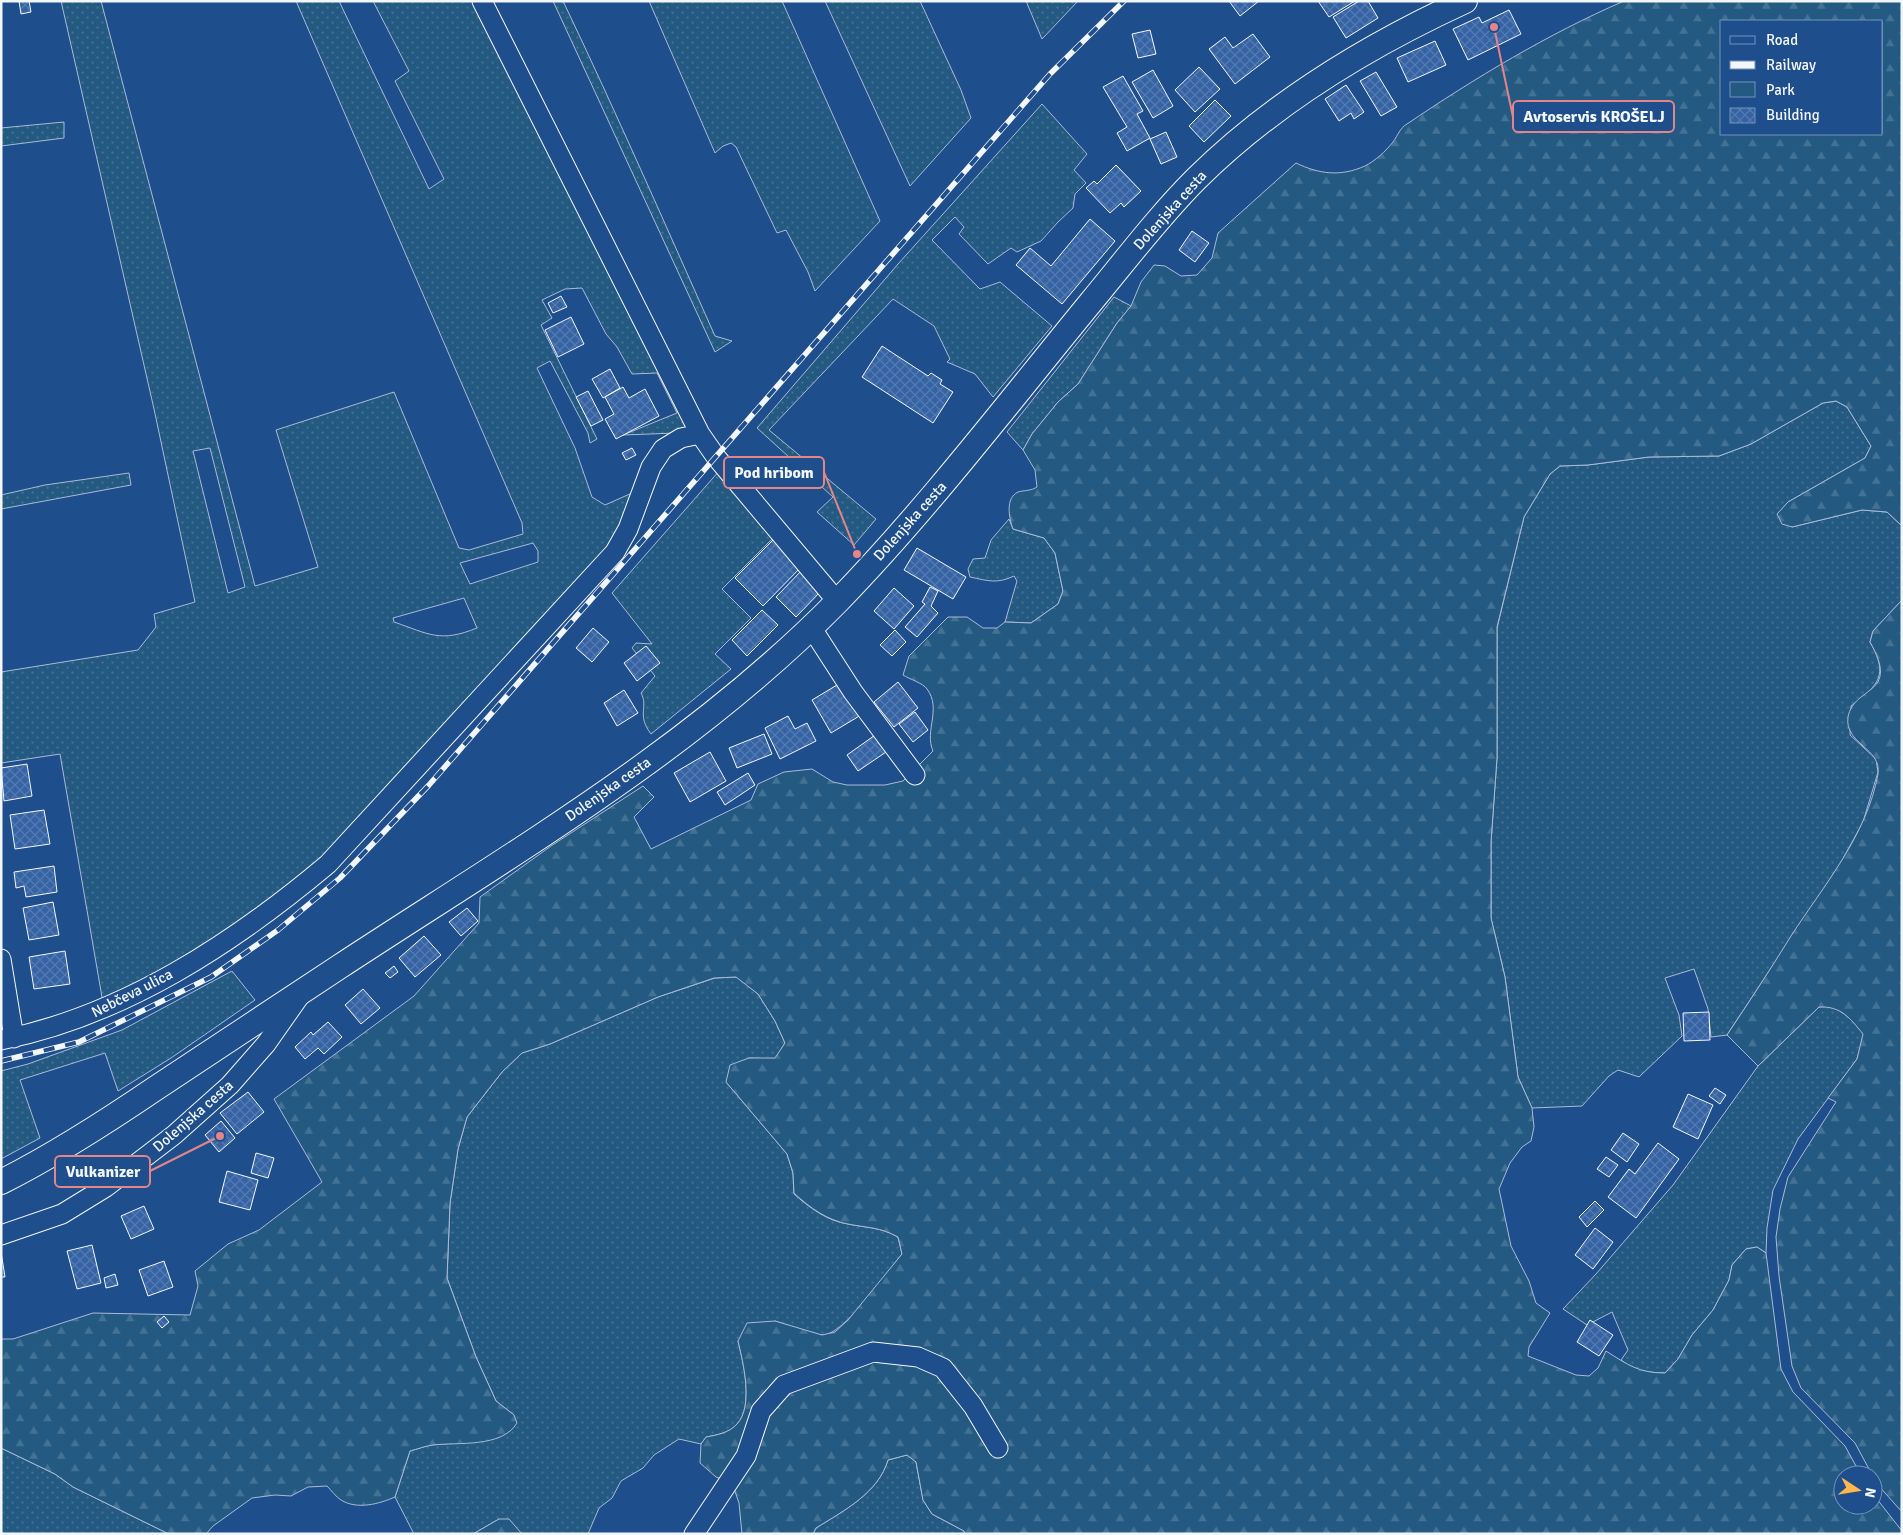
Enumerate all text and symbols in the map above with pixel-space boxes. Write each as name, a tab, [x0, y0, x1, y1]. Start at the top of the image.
legend	[1720, 20, 1883, 135]
text: Road	[1766, 31, 1798, 49]
text: Railway	[1766, 56, 1816, 74]
text: Park	[1766, 81, 1795, 99]
callout: Avtoservis KROŠELJ	[1513, 101, 1674, 132]
text: Building	[1766, 106, 1820, 124]
text: Avtoservis KROŠELJ	[1523, 107, 1665, 127]
street label: Dolenjska cesta	[1130, 167, 1210, 253]
callout: Pod hribom	[724, 457, 824, 488]
text: Pod hribom	[734, 463, 814, 483]
street label: Dolenjska cesta	[870, 478, 950, 564]
street label: Dolenjska cesta	[562, 753, 654, 825]
street label: Nebčeva ulica	[88, 965, 176, 1021]
street label: Dolenjska cesta	[149, 1076, 237, 1156]
callout: Vulkanizer	[55, 1156, 150, 1187]
text: Vulkanizer	[66, 1162, 141, 1182]
north arrow	[1833, 1465, 1883, 1515]
text: N	[1861, 1486, 1880, 1499]

